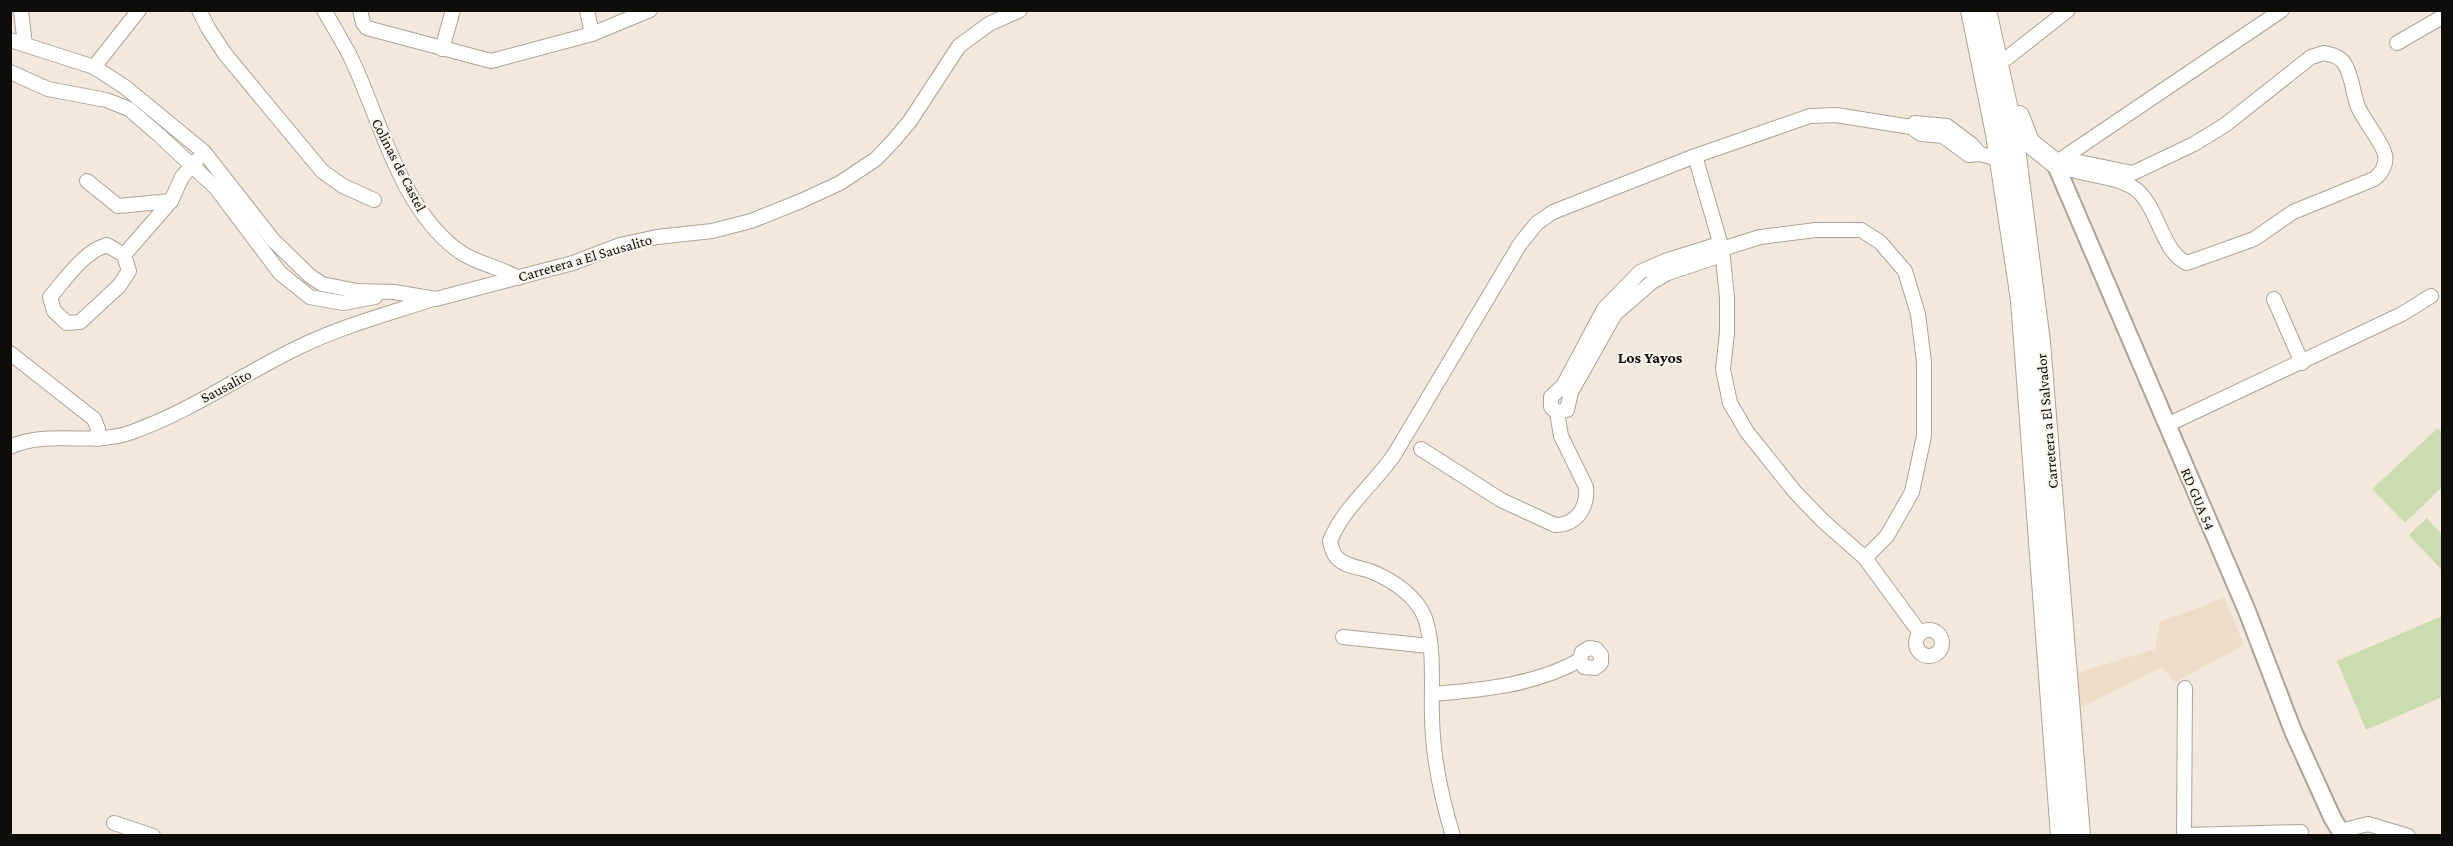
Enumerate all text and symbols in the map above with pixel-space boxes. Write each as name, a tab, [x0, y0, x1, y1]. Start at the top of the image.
street label: Colinas de Castel	[369, 116, 429, 214]
street label: Carretera a El Sausalito	[516, 231, 654, 285]
district label: Los Yayos	[1618, 349, 1683, 366]
street label: Carretera a El Salvador	[2033, 352, 2061, 489]
street label: Sausalito	[198, 366, 254, 406]
street label: RD GUA 54	[2178, 465, 2218, 533]

